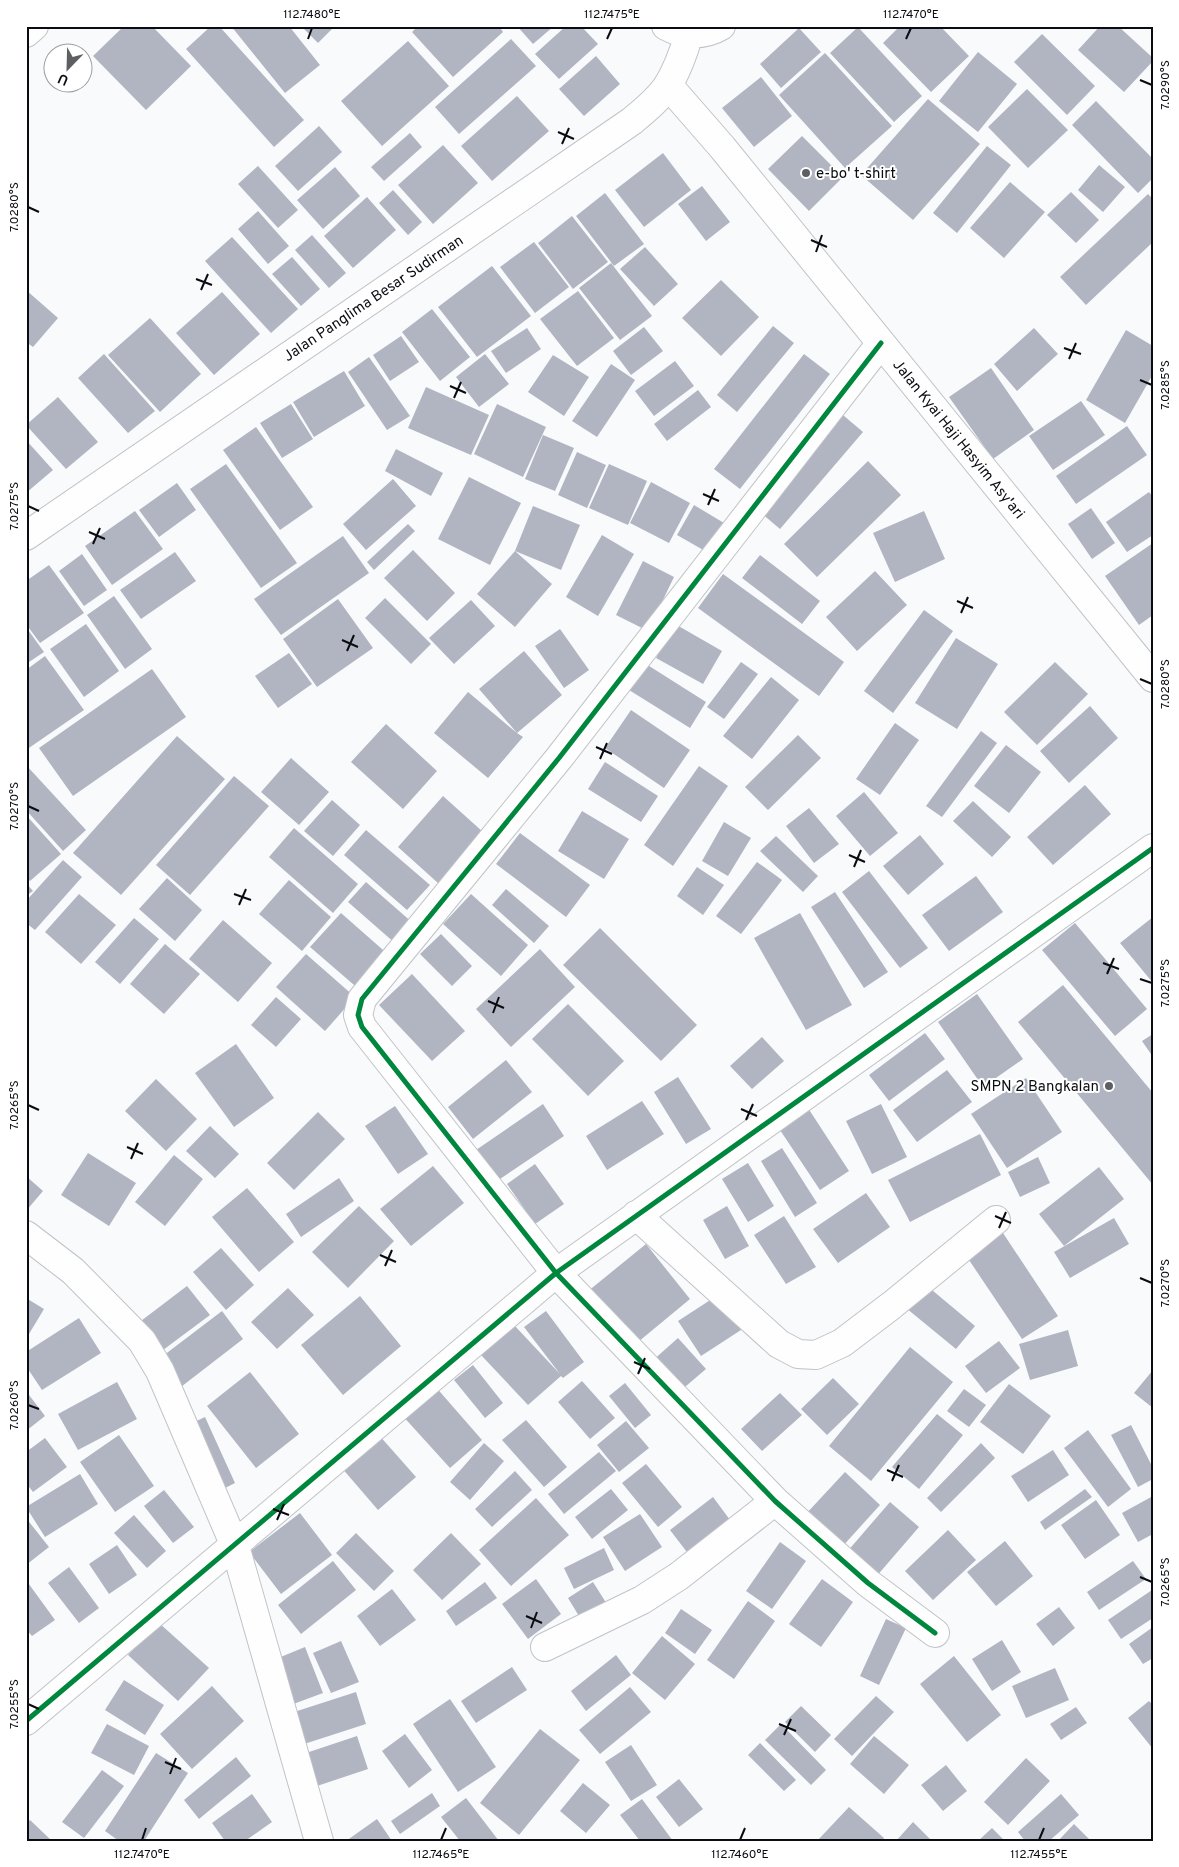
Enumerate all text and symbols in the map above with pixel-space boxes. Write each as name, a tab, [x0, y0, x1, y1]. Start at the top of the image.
text: 112.7480°E	[283, 7, 341, 23]
text: 112.7475°E	[584, 7, 640, 23]
text: 112.7470°E	[883, 7, 939, 23]
north arrow	[42, 42, 92, 92]
text: 7.0290°S	[1158, 60, 1174, 110]
text: U	[56, 69, 71, 88]
place label: e-bo' t-shirt	[816, 165, 896, 184]
marker: e-bo' t-shirt	[800, 167, 812, 179]
text: 7.0280°S	[7, 182, 23, 232]
street label: Jalan Panglima Besar Sudirman	[280, 232, 468, 367]
street label: Jalan Kyai Haji Hasyim Asy'ari	[888, 356, 1028, 523]
text: 7.0285°S	[1158, 360, 1174, 410]
text: 7.0275°S	[7, 482, 23, 530]
text: 7.0280°S	[1158, 659, 1174, 709]
text: 7.0270°S	[7, 782, 23, 830]
text: 7.0275°S	[1158, 959, 1174, 1007]
place label: SMPN 2 Bangkalan	[971, 1078, 1099, 1097]
text: 7.0265°S	[7, 1080, 23, 1130]
marker: SMPN 2 Bangkalan	[1103, 1080, 1115, 1092]
text: 7.0270°S	[1158, 1259, 1174, 1307]
text: 7.0260°S	[7, 1380, 23, 1430]
text: 7.0265°S	[1158, 1557, 1174, 1607]
text: 7.0255°S	[7, 1679, 23, 1729]
text: 112.7470°E	[114, 1847, 170, 1863]
text: 112.7465°E	[412, 1847, 470, 1863]
text: 112.7460°E	[711, 1847, 769, 1863]
text: 112.7455°E	[1010, 1847, 1068, 1863]

